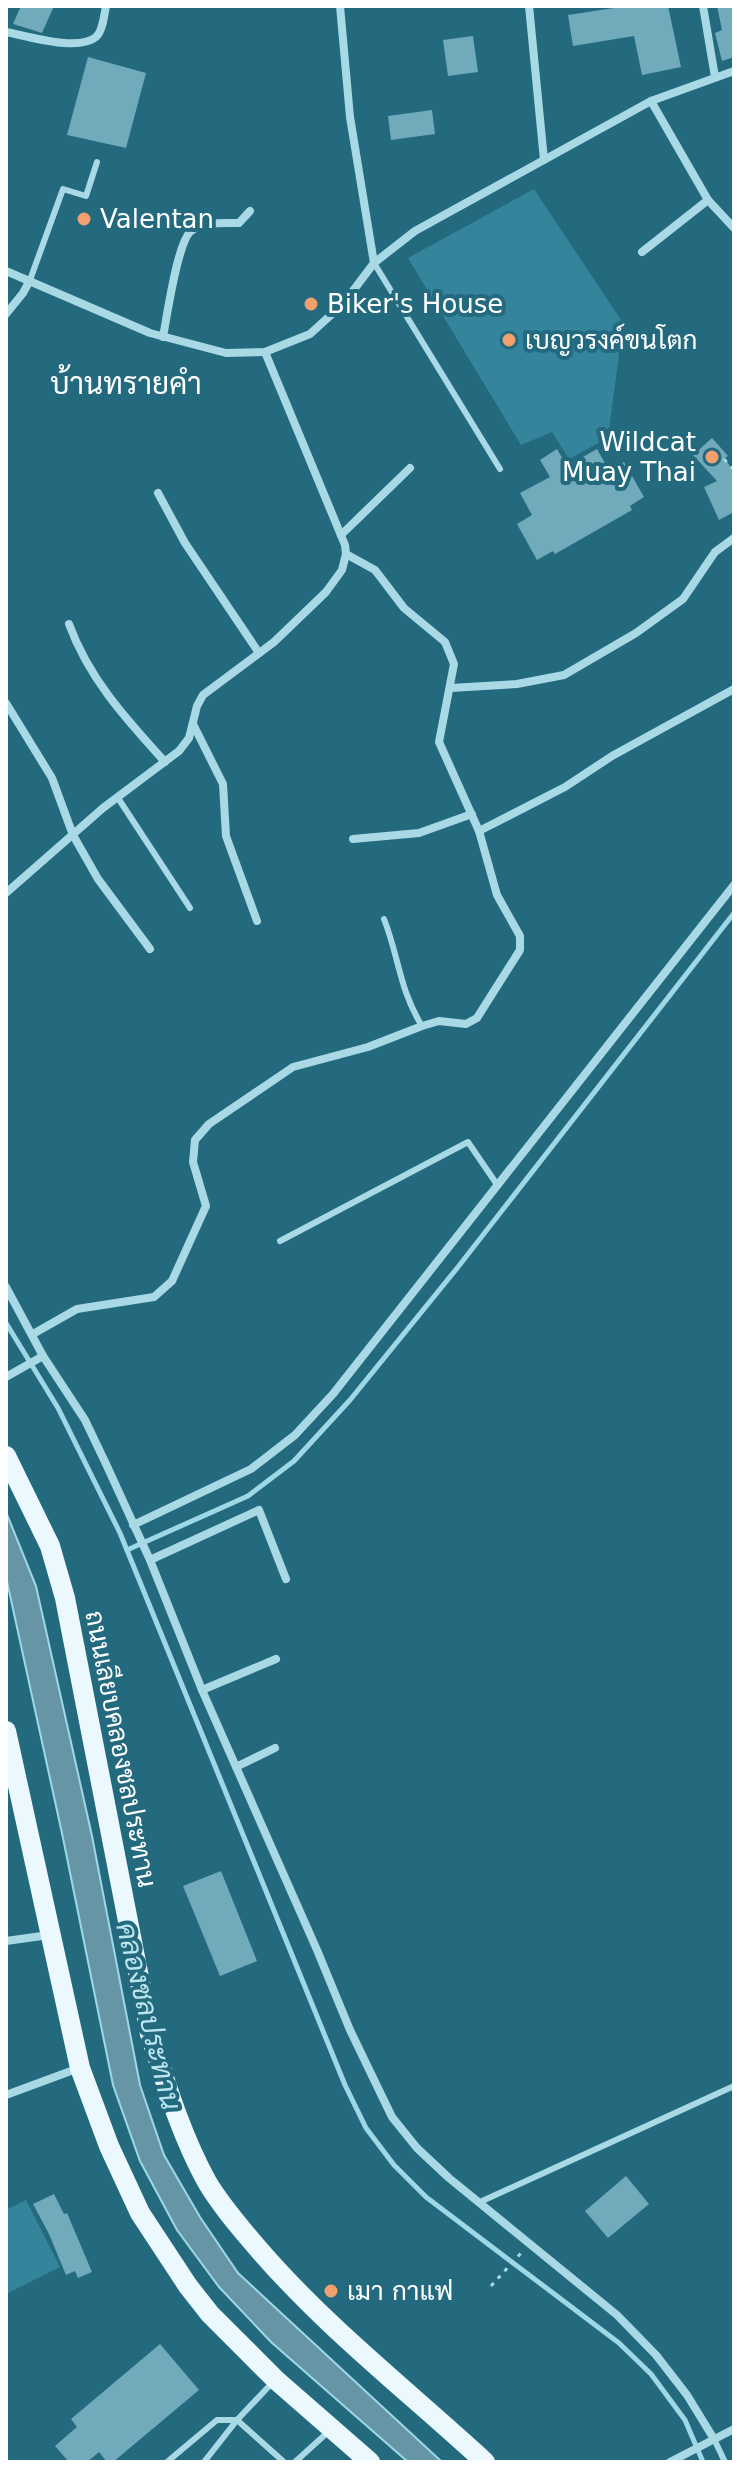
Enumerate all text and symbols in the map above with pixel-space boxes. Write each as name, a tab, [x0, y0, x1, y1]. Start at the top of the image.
place label: Valentan	[100, 204, 214, 234]
marker: Valentan	[75, 210, 93, 228]
place label: Biker's House	[327, 289, 503, 319]
marker: Biker's House	[302, 295, 320, 313]
place label: เบญวรงค์ขนโตก	[525, 323, 697, 356]
marker: เบญวรงค์ขนโตก	[500, 331, 518, 349]
district label: บ้านทรายคำ	[50, 363, 202, 401]
place label: Wildcat Muay Thai	[562, 427, 696, 487]
marker: Wildcat Muay Thai	[703, 448, 721, 466]
street label: ถนนเลียบคลองชลประทาน	[79, 1608, 164, 1890]
water label: คลองชลประทาน	[109, 1919, 188, 2113]
place label: เมา กาแฟ	[347, 2276, 453, 2306]
marker: เมา กาแฟ	[322, 2282, 340, 2300]

